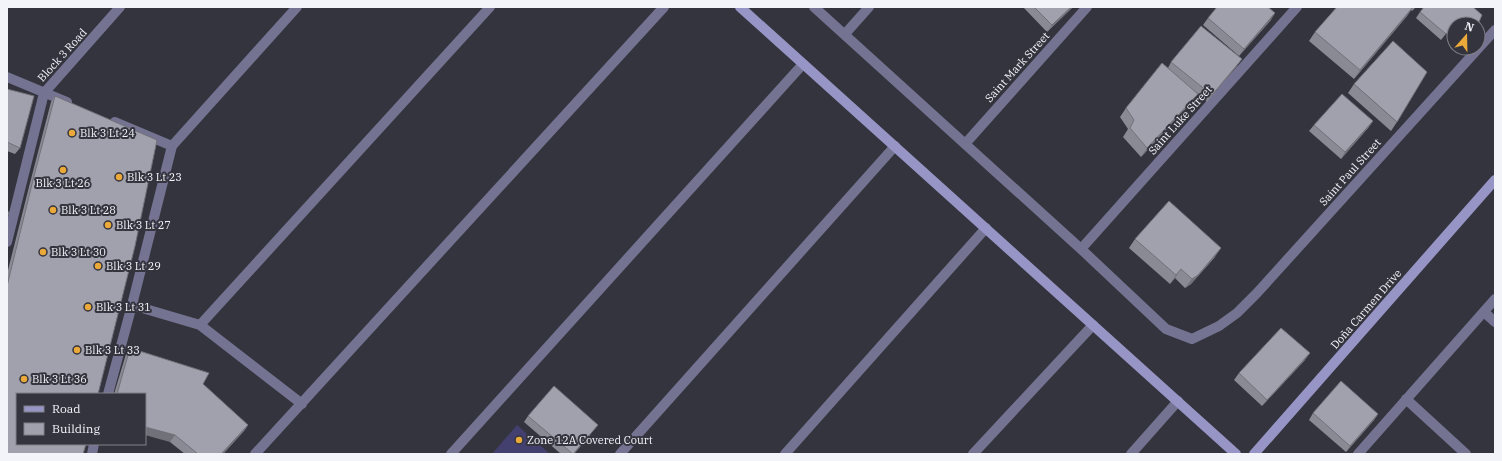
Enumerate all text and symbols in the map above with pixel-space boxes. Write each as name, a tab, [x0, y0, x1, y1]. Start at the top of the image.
north arrow	[1446, 16, 1486, 56]
text: N	[1463, 19, 1476, 35]
street label: Block 3 Road	[34, 25, 90, 85]
street label: Saint Mark Street	[982, 29, 1052, 105]
street label: Saint Luke Street	[1145, 82, 1215, 157]
place label: Blk 3 Lt 24	[80, 126, 135, 140]
marker: Blk 3 Lt 24	[67, 128, 77, 138]
street label: Saint Paul Street	[1316, 135, 1384, 208]
marker: Blk 3 Lt 26	[58, 165, 68, 175]
place label: Blk 3 Lt 23	[127, 170, 182, 184]
marker: Blk 3 Lt 23	[114, 172, 124, 182]
place label: Blk 3 Lt 26	[36, 176, 90, 190]
place label: Blk 3 Lt 28	[61, 203, 116, 217]
marker: Blk 3 Lt 28	[48, 205, 58, 215]
place label: Blk 3 Lt 27	[116, 218, 171, 232]
marker: Blk 3 Lt 27	[103, 220, 113, 230]
place label: Blk 3 Lt 30	[51, 245, 106, 259]
marker: Blk 3 Lt 30	[38, 247, 48, 257]
place label: Blk 3 Lt 29	[106, 259, 161, 273]
marker: Blk 3 Lt 29	[93, 261, 103, 271]
street label: Doña Carmen Drive	[1328, 266, 1405, 352]
place label: Blk 3 Lt 31	[96, 300, 151, 314]
marker: Blk 3 Lt 31	[83, 302, 93, 312]
place label: Blk 3 Lt 33	[85, 343, 140, 357]
marker: Blk 3 Lt 33	[72, 345, 82, 355]
place label: Blk 3 Lt 36	[32, 372, 87, 386]
marker: Blk 3 Lt 36	[19, 374, 29, 384]
legend	[16, 393, 146, 445]
text: Road	[52, 401, 81, 416]
text: Building	[52, 421, 100, 436]
place label: Zone 12A Covered Court	[527, 433, 653, 447]
marker: Zone 12A Covered Court	[514, 435, 524, 445]

